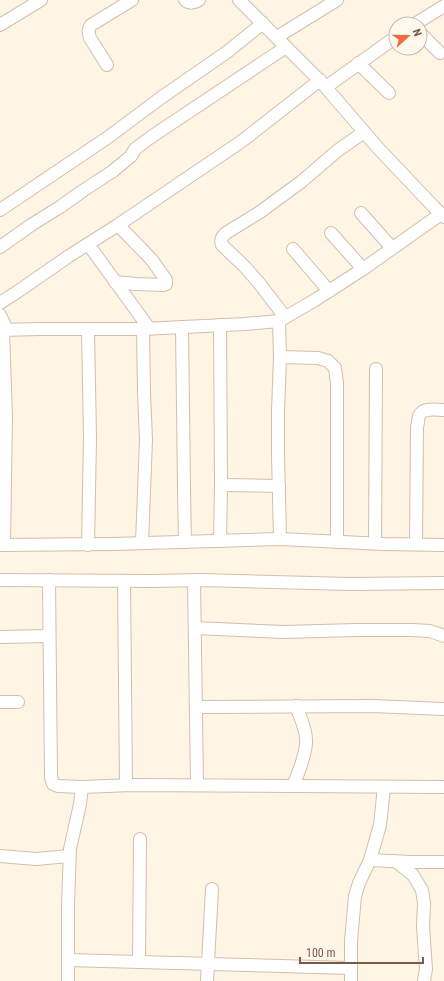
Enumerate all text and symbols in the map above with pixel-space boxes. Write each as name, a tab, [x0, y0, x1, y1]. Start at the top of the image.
north arrow	[388, 16, 428, 56]
text: N	[410, 27, 424, 38]
scale bar	[300, 939, 423, 965]
text: 100 m	[306, 946, 336, 960]

